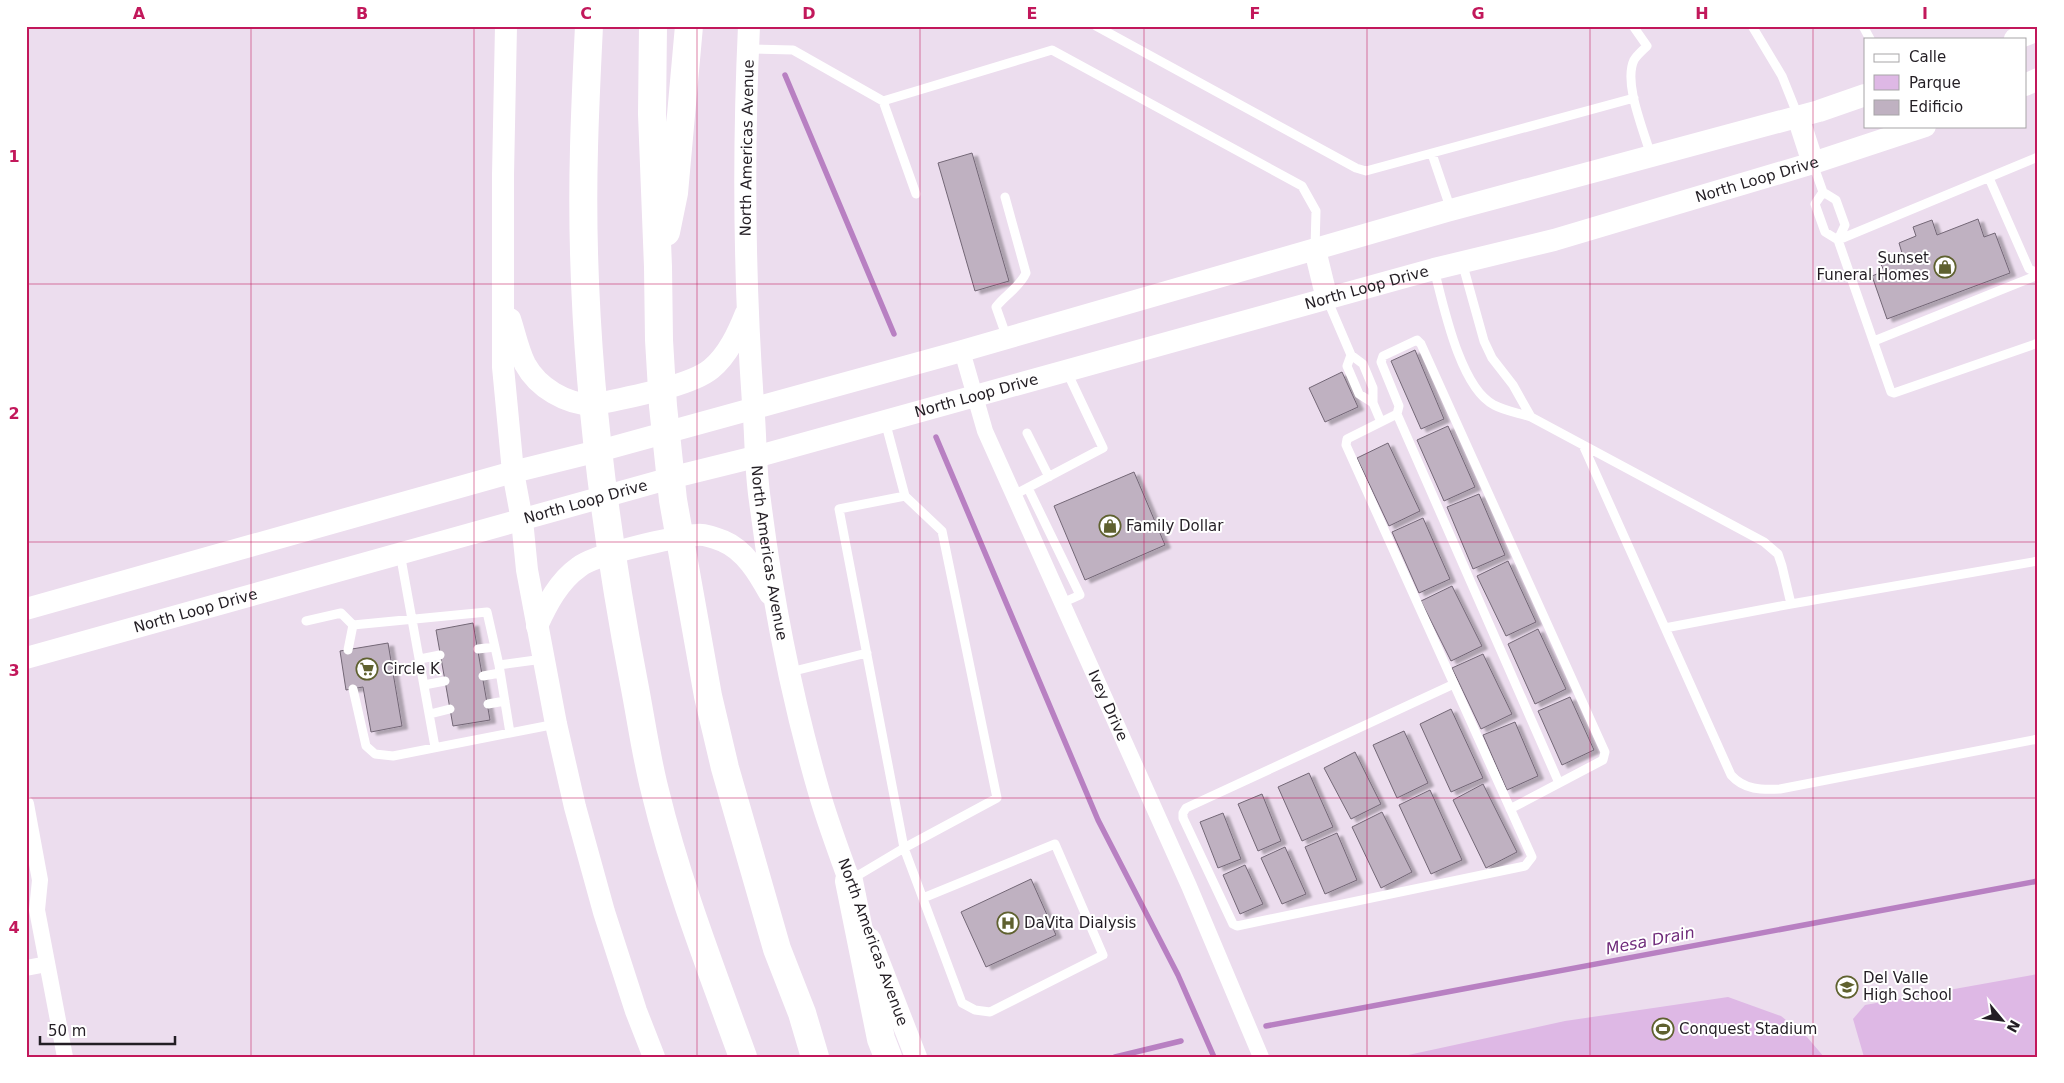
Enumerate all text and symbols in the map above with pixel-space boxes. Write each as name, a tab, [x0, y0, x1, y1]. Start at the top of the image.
text: A	[133, 4, 146, 23]
text: B	[356, 4, 368, 23]
text: C	[580, 4, 592, 23]
text: D	[802, 4, 816, 23]
text: E	[1027, 4, 1037, 23]
text: F	[1250, 4, 1260, 23]
text: G	[1471, 4, 1485, 23]
text: H	[1695, 4, 1709, 23]
text: I	[1922, 4, 1928, 23]
legend	[1864, 38, 2026, 128]
text: Calle	[1909, 48, 1946, 66]
street label: North Americas Avenue	[736, 59, 758, 237]
text: Parque	[1909, 74, 1961, 92]
text: Edificio	[1909, 98, 1963, 116]
text: 1	[8, 147, 20, 166]
street label: North Loop Drive	[1693, 153, 1821, 206]
place label: Sunset Funeral Homes	[1817, 249, 1929, 284]
shop icon: Sunset Funeral Homes	[1933, 255, 1957, 279]
street label: North Loop Drive	[1303, 262, 1431, 313]
street label: North Loop Drive	[913, 370, 1040, 421]
text: 2	[8, 404, 20, 423]
street label: North Americas Avenue	[747, 464, 791, 642]
street label: North Loop Drive	[522, 476, 649, 528]
shop icon: Family Dollar	[1098, 514, 1122, 538]
place label: Family Dollar	[1126, 517, 1224, 535]
street label: North Loop Drive	[132, 585, 259, 637]
supermarket icon: Circle K	[355, 657, 379, 681]
place label: Circle K	[383, 660, 441, 678]
text: 3	[8, 661, 20, 680]
street label: Ivey Drive	[1084, 667, 1132, 744]
street label: North Americas Avenue	[834, 856, 912, 1028]
hospital icon: DaVita Dialysis	[996, 911, 1020, 935]
place label: DaVita Dialysis	[1024, 914, 1137, 932]
text: 4	[8, 918, 20, 937]
water label: Mesa Drain	[1604, 923, 1696, 958]
place label: Del Valle High School	[1863, 969, 1952, 1004]
school or university icon: Del Valle High School	[1835, 975, 1859, 999]
north arrow	[1976, 996, 2026, 1046]
scale bar	[40, 1013, 175, 1045]
sports icon: Conquest Stadium	[1651, 1017, 1675, 1041]
text: N	[2004, 1017, 2023, 1035]
place label: Conquest Stadium	[1679, 1020, 1817, 1038]
text: 50 m	[48, 1022, 86, 1040]

